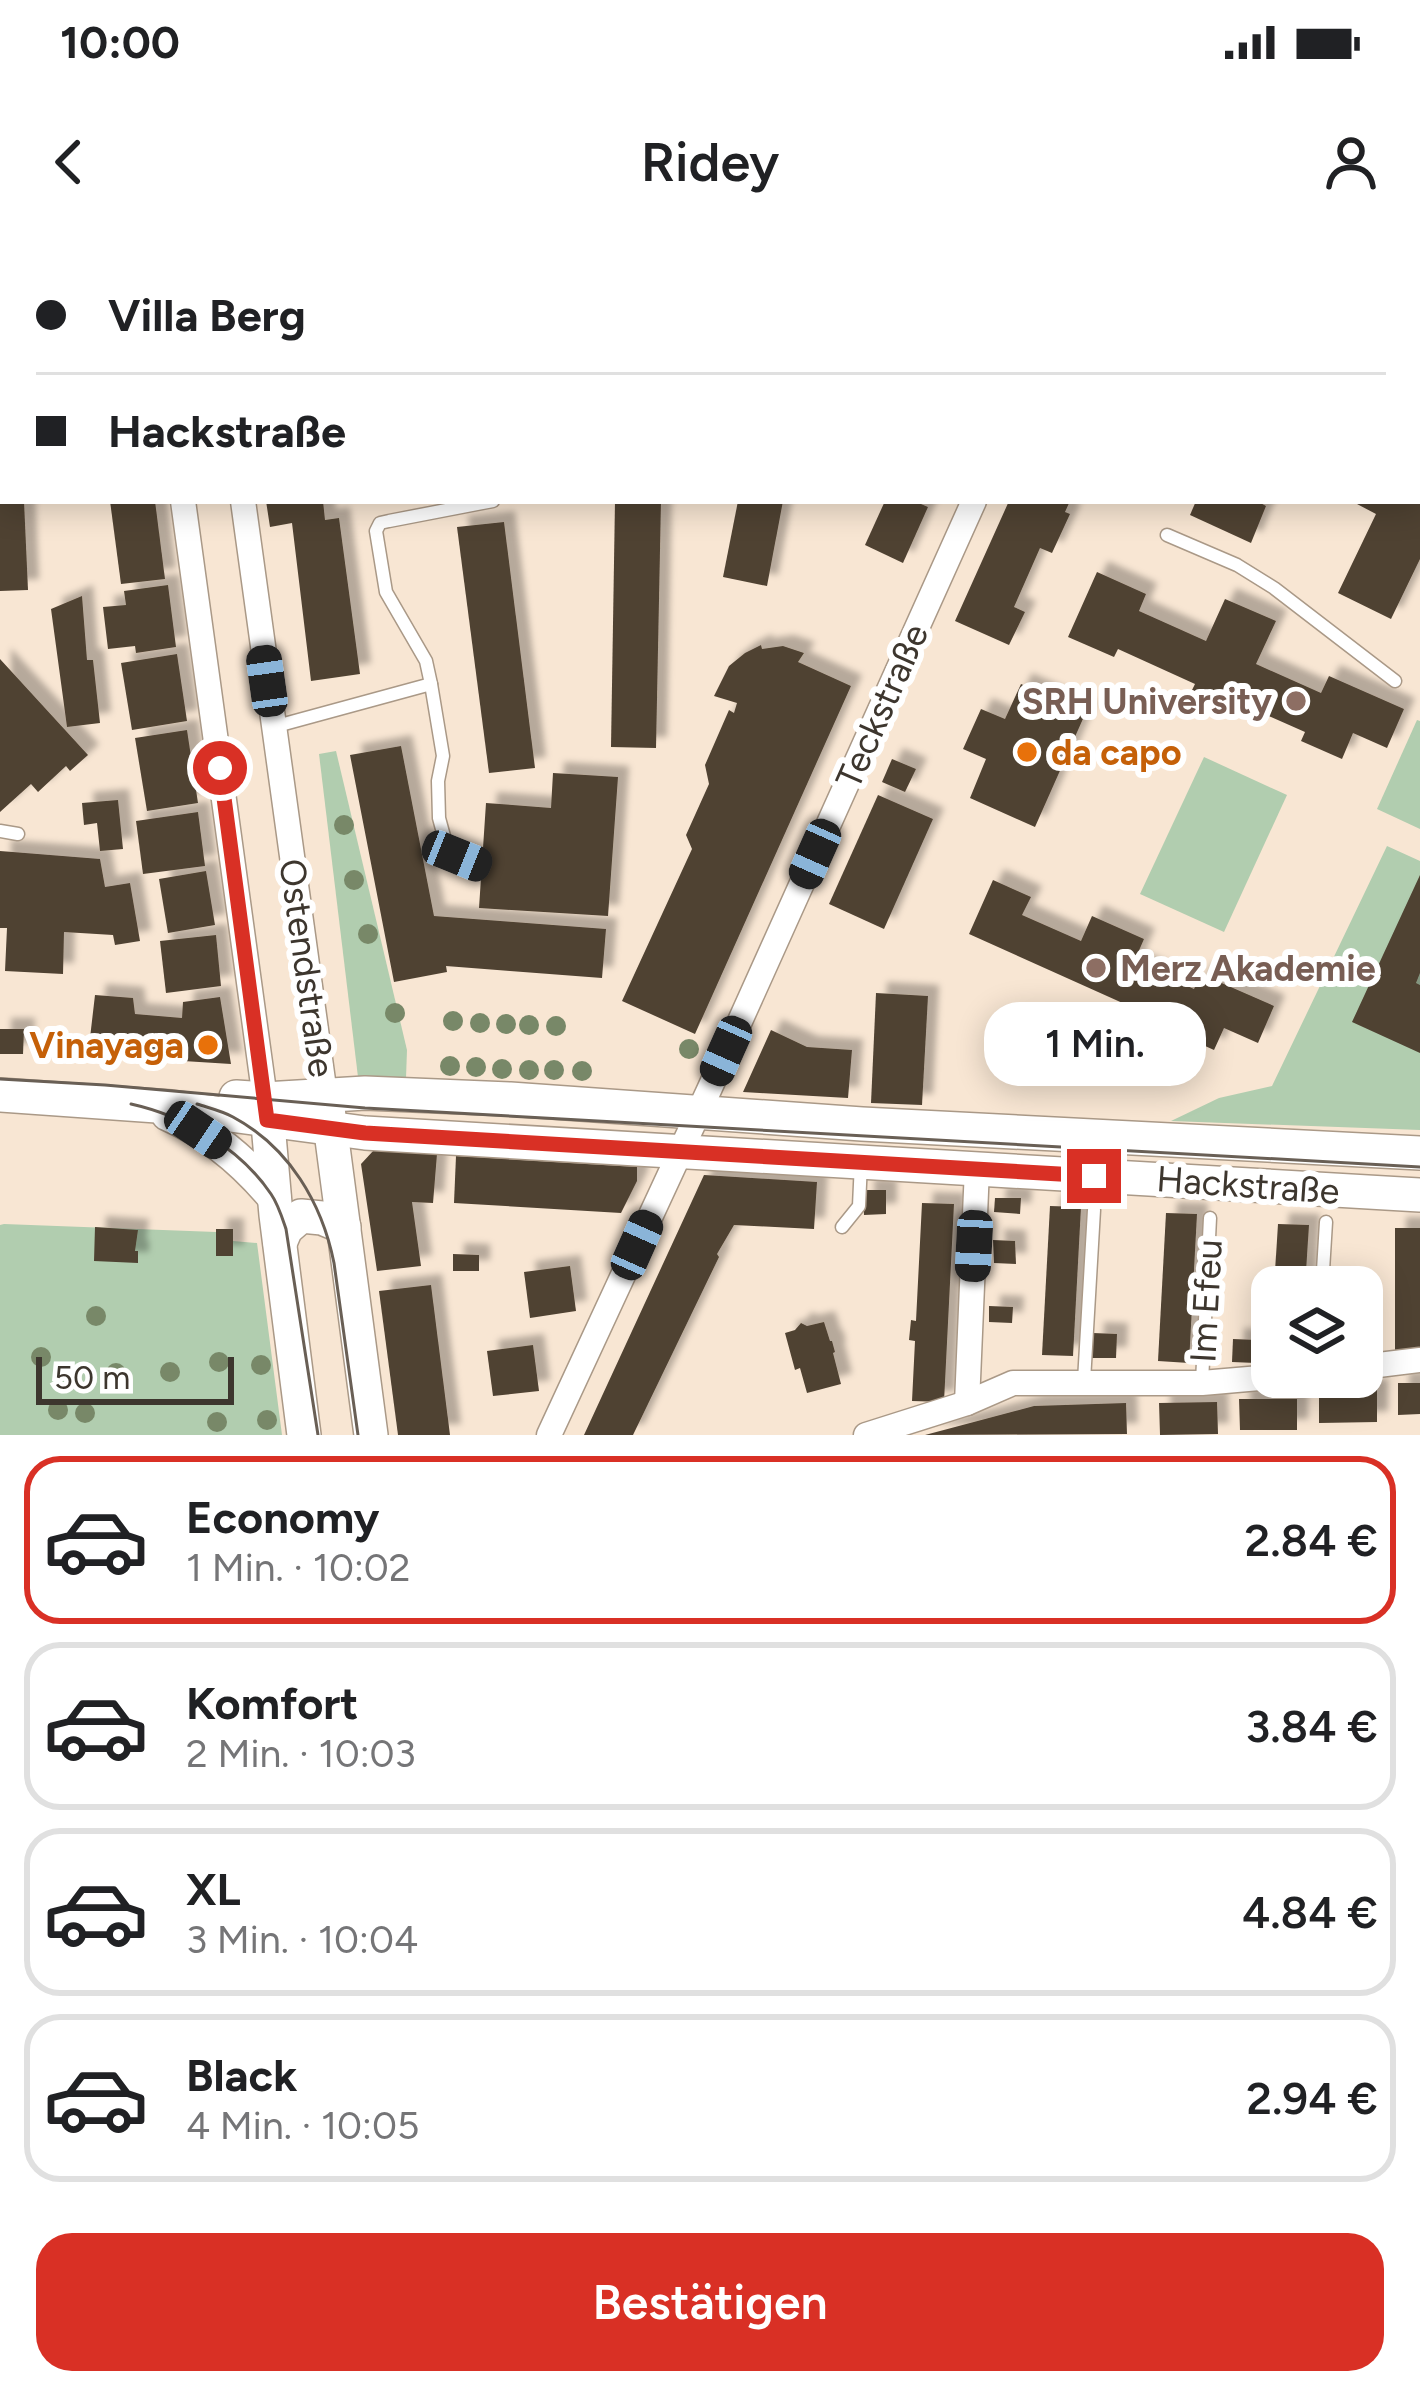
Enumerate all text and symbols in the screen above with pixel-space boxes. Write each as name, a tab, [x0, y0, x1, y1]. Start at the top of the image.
text: 10:00	[60, 15, 180, 69]
icon: back	[36, 129, 102, 195]
icon: person	[1318, 129, 1384, 195]
text: Ridey	[641, 130, 779, 195]
text: Villa Berg	[108, 288, 306, 342]
text: Hackstraße	[108, 404, 346, 458]
street label: Teckstraße	[827, 617, 937, 795]
car	[244, 643, 290, 719]
place label: SRH University	[1022, 680, 1272, 723]
marker: SRH University	[1283, 688, 1309, 714]
place label: da capo	[1051, 731, 1182, 774]
marker: da capo	[1014, 739, 1040, 765]
route start	[193, 741, 247, 795]
car	[784, 814, 846, 894]
car	[417, 826, 497, 886]
street label: Ostendstraße	[270, 856, 344, 1080]
place label: Merz Akademie	[1120, 947, 1376, 990]
marker: Merz Akademie	[1083, 955, 1109, 981]
callout: 1 Min.	[983, 1002, 1205, 1086]
car	[695, 1011, 757, 1091]
text: 1 Min.	[1045, 1020, 1145, 1067]
place label: Vinayaga	[29, 1024, 184, 1067]
marker: Vinayaga	[195, 1032, 221, 1058]
car	[158, 1095, 238, 1165]
route end	[1067, 1149, 1121, 1203]
street label: Hackstraße	[1155, 1157, 1341, 1213]
car	[606, 1205, 668, 1285]
car	[954, 1209, 994, 1283]
street label: Im Efeu	[1181, 1238, 1231, 1364]
map controls	[1251, 1266, 1383, 1398]
button: layers	[1251, 1266, 1383, 1398]
scale bar	[36, 1351, 234, 1404]
text: 50 m	[54, 1358, 130, 1397]
icon: car	[42, 1486, 150, 1594]
text: Economy	[186, 1490, 379, 1544]
text: 2.84 €	[1244, 1513, 1378, 1567]
text: 1 Min. · 10:02	[186, 1544, 411, 1591]
icon: car	[42, 1672, 150, 1780]
text: Komfort	[186, 1676, 358, 1730]
text: 3.84 €	[1245, 1699, 1378, 1753]
text: 2 Min. · 10:03	[186, 1730, 416, 1777]
icon: car	[42, 1858, 150, 1966]
text: XL	[186, 1862, 241, 1916]
text: 4.84 €	[1242, 1885, 1378, 1939]
text: 3 Min. · 10:04	[186, 1916, 418, 1963]
icon: car	[42, 2044, 150, 2152]
text: Black	[186, 2048, 297, 2102]
text: 2.94 €	[1246, 2071, 1378, 2125]
text: 4 Min. · 10:05	[186, 2102, 419, 2149]
button: Bestätigen	[36, 2233, 1384, 2371]

